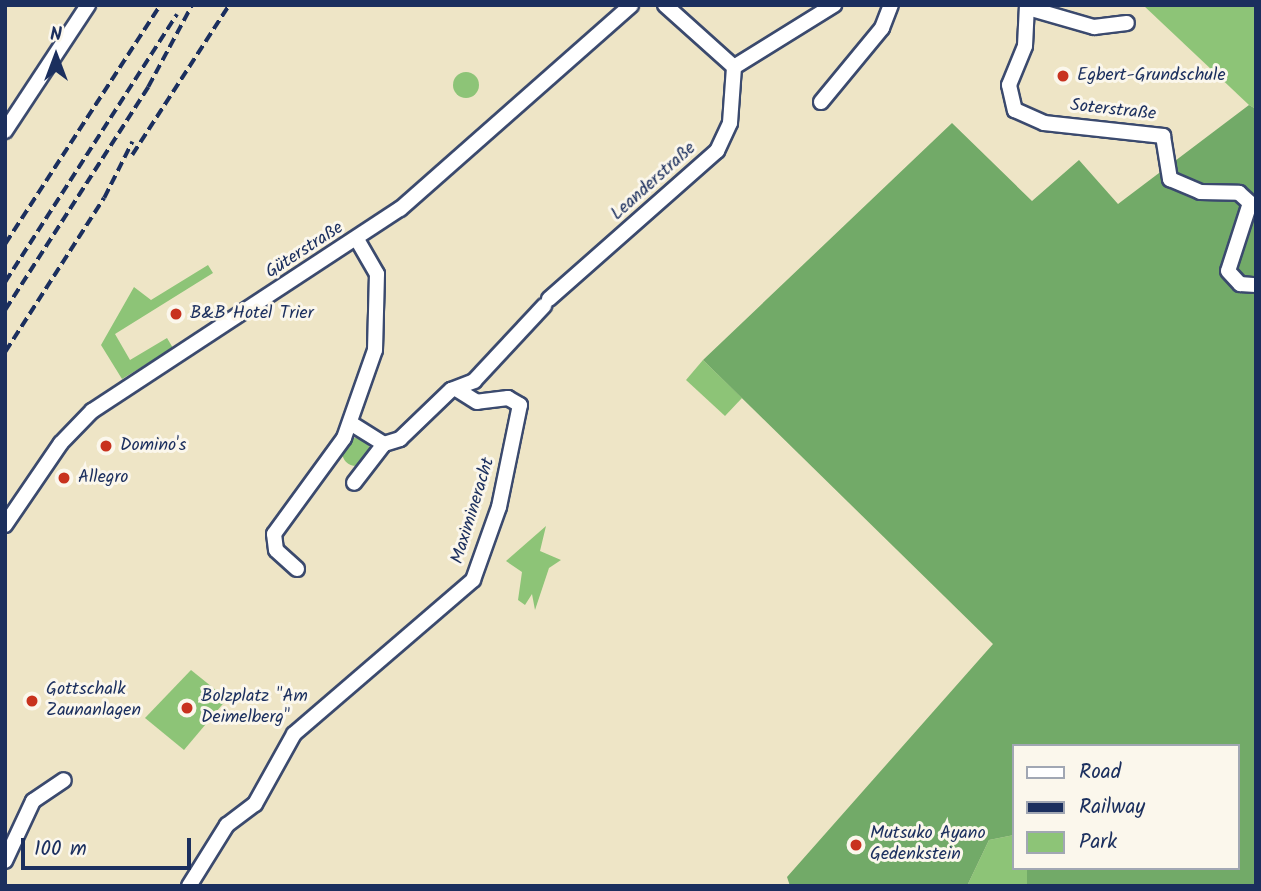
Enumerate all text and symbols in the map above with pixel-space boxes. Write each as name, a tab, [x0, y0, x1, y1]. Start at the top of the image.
text: N	[50, 20, 62, 50]
north arrow	[21, 21, 91, 91]
place label: Egbert-Grundschule	[1077, 65, 1225, 87]
marker: Egbert-Grundschule	[1055, 68, 1071, 84]
street label: Soterstraße	[1069, 96, 1157, 126]
street label: Leanderstraße	[607, 138, 701, 226]
street label: Güterstraße	[262, 218, 348, 284]
place label: B&B Hotel Trier	[190, 303, 314, 325]
marker: B&B Hotel Trier	[168, 306, 184, 322]
place label: Domino's	[120, 435, 186, 457]
marker: Domino's	[98, 438, 114, 454]
street label: Maximineracht	[448, 455, 500, 567]
place label: Allegro	[78, 467, 129, 489]
marker: Allegro	[56, 470, 72, 486]
place label: Gottschalk Zaunanlagen	[46, 680, 141, 722]
place label: Bolzplatz "Am Deimelberg"	[201, 687, 308, 730]
marker: Gottschalk Zaunanlagen	[24, 693, 40, 709]
marker: Bolzplatz "Am Deimelberg"	[179, 700, 195, 716]
legend	[1012, 744, 1240, 870]
text: Road	[1079, 756, 1121, 789]
text: Railway	[1079, 791, 1145, 824]
scale bar	[24, 824, 194, 868]
place label: Mutsuko Ayano Gedenkstein	[870, 824, 986, 866]
text: Park	[1079, 826, 1117, 859]
text: 100 m	[34, 833, 87, 866]
marker: Mutsuko Ayano Gedenkstein	[848, 837, 864, 853]

